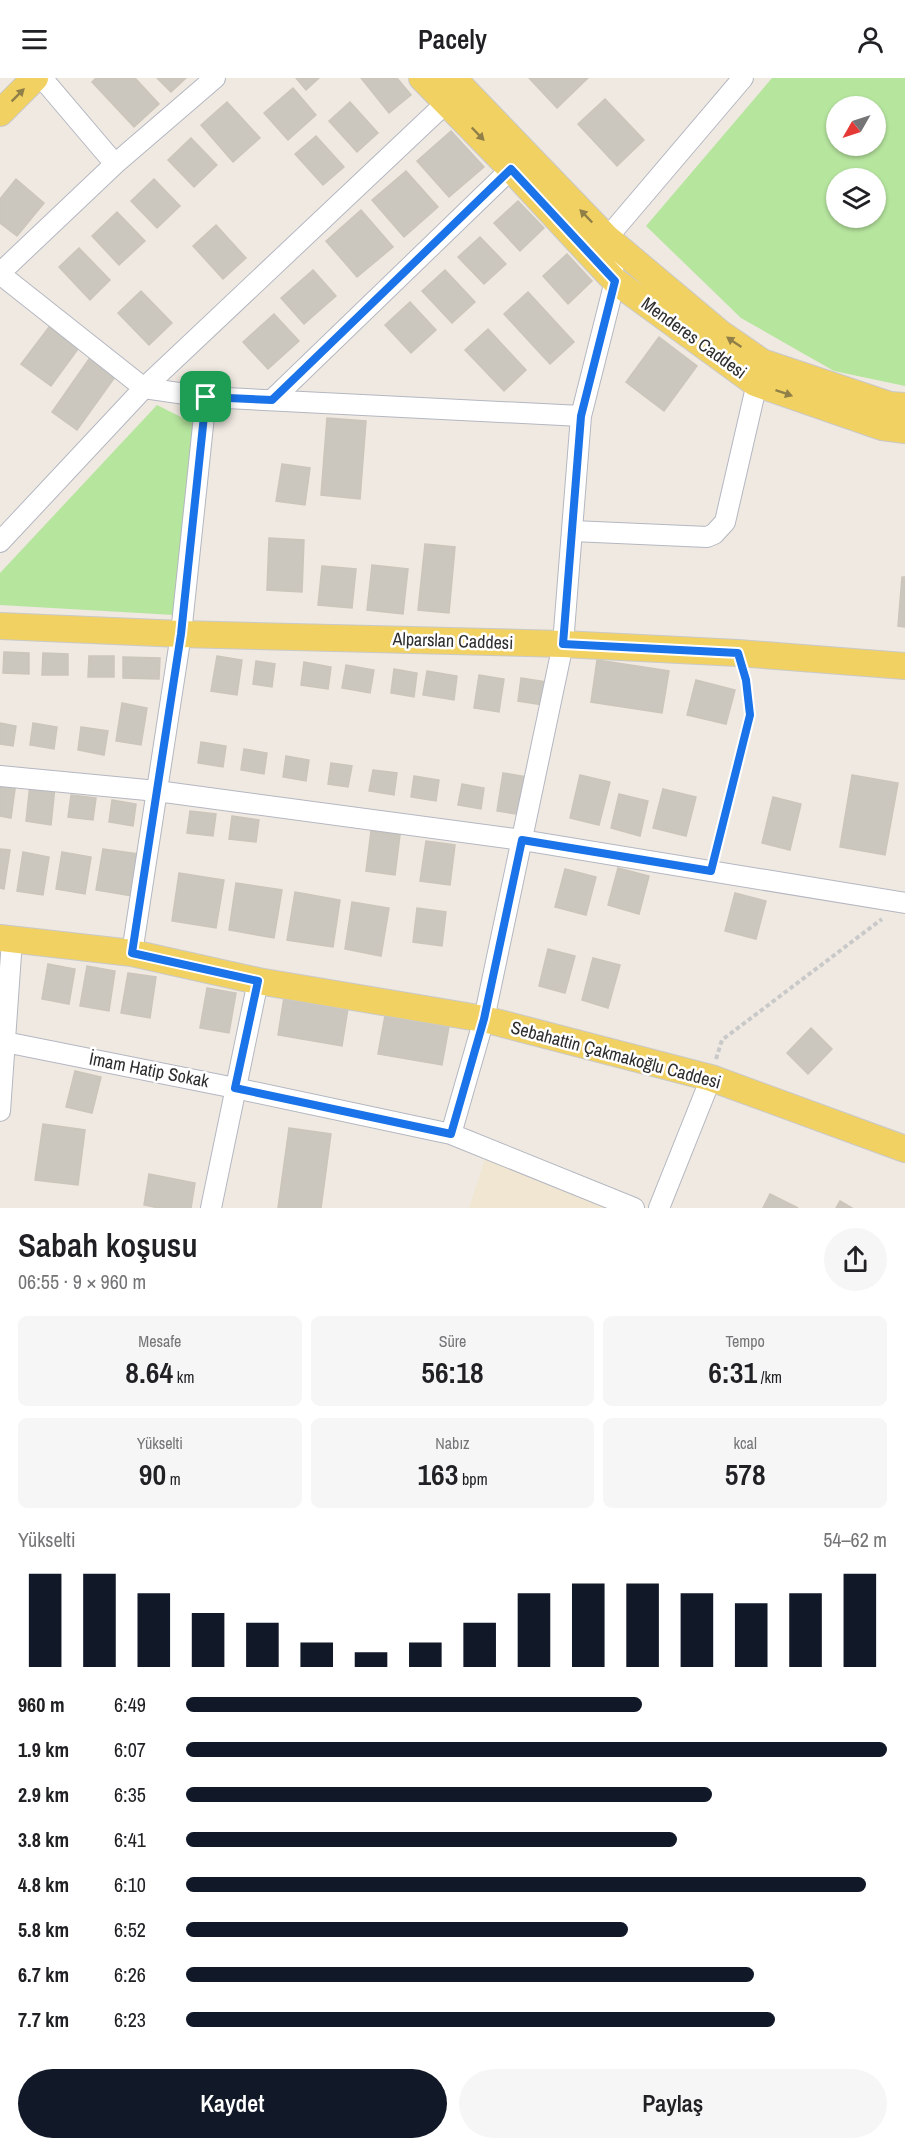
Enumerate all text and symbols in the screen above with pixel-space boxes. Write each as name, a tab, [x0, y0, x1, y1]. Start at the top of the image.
text: Pacely	[418, 21, 487, 57]
icon: menu	[18, 23, 51, 56]
icon: person	[854, 23, 887, 56]
one-way arrow	[10, 89, 24, 103]
north arrow	[826, 96, 886, 156]
map controls	[826, 96, 886, 228]
one-way arrow	[471, 127, 485, 142]
button: layers	[826, 168, 886, 228]
one-way arrow	[579, 209, 593, 223]
street label: Menderes Caddesi	[636, 291, 752, 384]
one-way arrow	[726, 336, 742, 348]
pin	[180, 371, 231, 422]
icon: arrive	[189, 380, 222, 413]
one-way arrow	[775, 389, 793, 399]
street label: Alparslan Caddesi	[391, 626, 514, 655]
street label: Sebahattin Çakmakoğlu Caddesi	[508, 1014, 724, 1095]
street label: İmam Hatip Sokak	[87, 1046, 212, 1093]
text: Sabah koşusu	[18, 1223, 197, 1267]
button: share	[824, 1228, 887, 1291]
text: 06:55 · 9 × 960 m	[18, 1268, 146, 1295]
text: Mesafe	[138, 1330, 181, 1352]
text: Süre	[439, 1330, 466, 1352]
text: Tempo	[725, 1330, 765, 1352]
text: 8.64	[125, 1352, 173, 1392]
text: 56:18	[421, 1352, 484, 1392]
text: 6:31	[708, 1352, 757, 1392]
text: km	[173, 1366, 194, 1388]
text: /km	[757, 1366, 782, 1388]
text: Yükselti	[137, 1432, 183, 1454]
text: Nabız	[435, 1432, 470, 1454]
text: kcal	[733, 1432, 757, 1454]
text: 90	[139, 1454, 166, 1494]
text: 163	[417, 1454, 458, 1494]
text: 578	[725, 1454, 766, 1494]
text: m	[166, 1468, 181, 1490]
text: bpm	[458, 1468, 488, 1490]
text: Yükselti	[18, 1526, 75, 1553]
text: 54–62 m	[823, 1526, 887, 1553]
text: 960 m	[18, 1691, 65, 1718]
text: 6:49	[114, 1691, 146, 1718]
text: 1.9 km	[18, 1736, 69, 1763]
text: 6:07	[114, 1736, 146, 1763]
text: 2.9 km	[18, 1781, 69, 1808]
text: 6:35	[114, 1781, 146, 1808]
text: 3.8 km	[18, 1826, 69, 1853]
text: 6:41	[114, 1826, 146, 1853]
text: 4.8 km	[18, 1871, 69, 1898]
text: 6:10	[114, 1871, 146, 1898]
text: 5.8 km	[18, 1916, 69, 1943]
text: 6:52	[114, 1916, 146, 1943]
text: 6.7 km	[18, 1961, 69, 1988]
text: 6:26	[114, 1961, 146, 1988]
text: 7.7 km	[18, 2006, 69, 2033]
text: 6:23	[114, 2006, 146, 2033]
button: Kaydet	[18, 2069, 447, 2138]
button: Paylaş	[459, 2069, 887, 2138]

